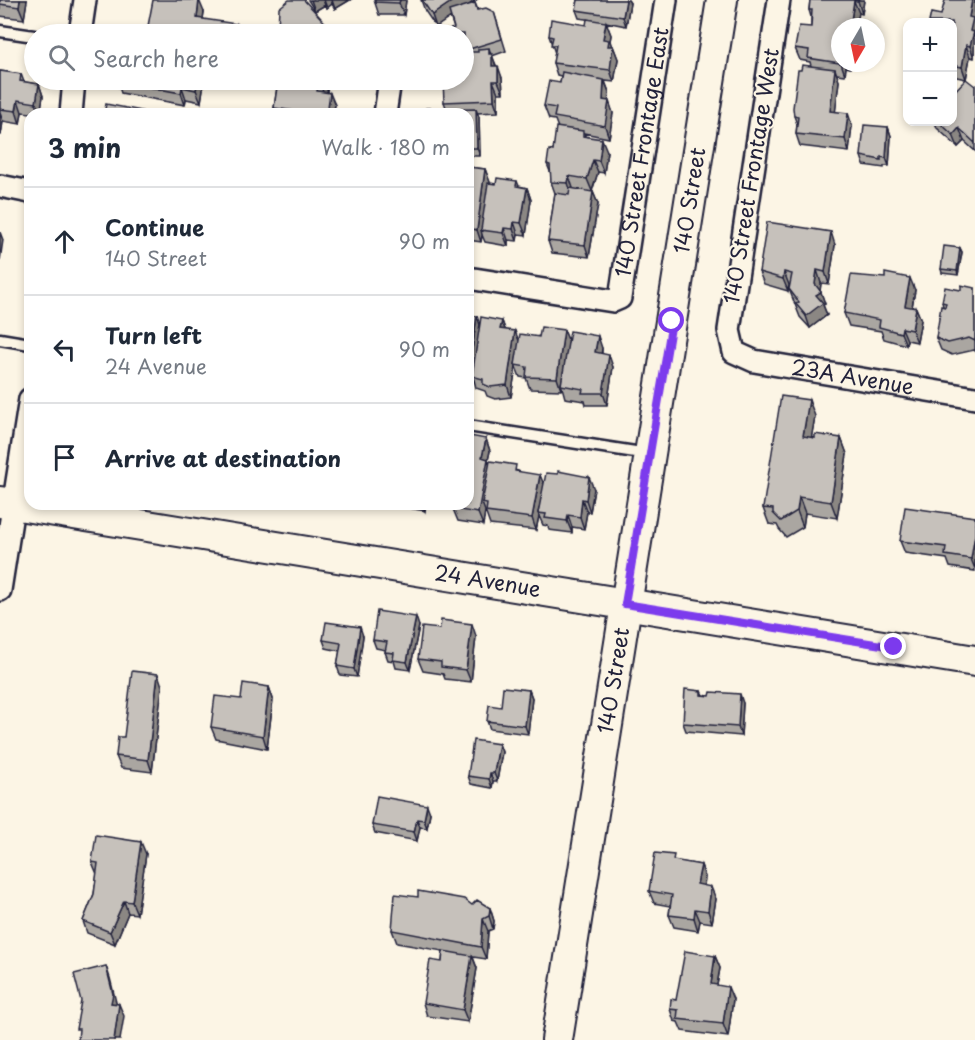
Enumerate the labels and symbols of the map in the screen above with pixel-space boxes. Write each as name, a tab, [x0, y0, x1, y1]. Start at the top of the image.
north arrow	[831, 18, 885, 72]
street label: 140 Street Frontage East	[605, 25, 676, 279]
street label: 140 Street Frontage West	[714, 46, 786, 306]
street label: 140 Street	[664, 145, 712, 256]
route start	[658, 307, 684, 333]
street label: 23A Avenue	[789, 350, 916, 401]
street label: 24 Avenue	[432, 555, 543, 604]
street label: 140 Street	[588, 625, 636, 736]
route end	[880, 633, 906, 659]

